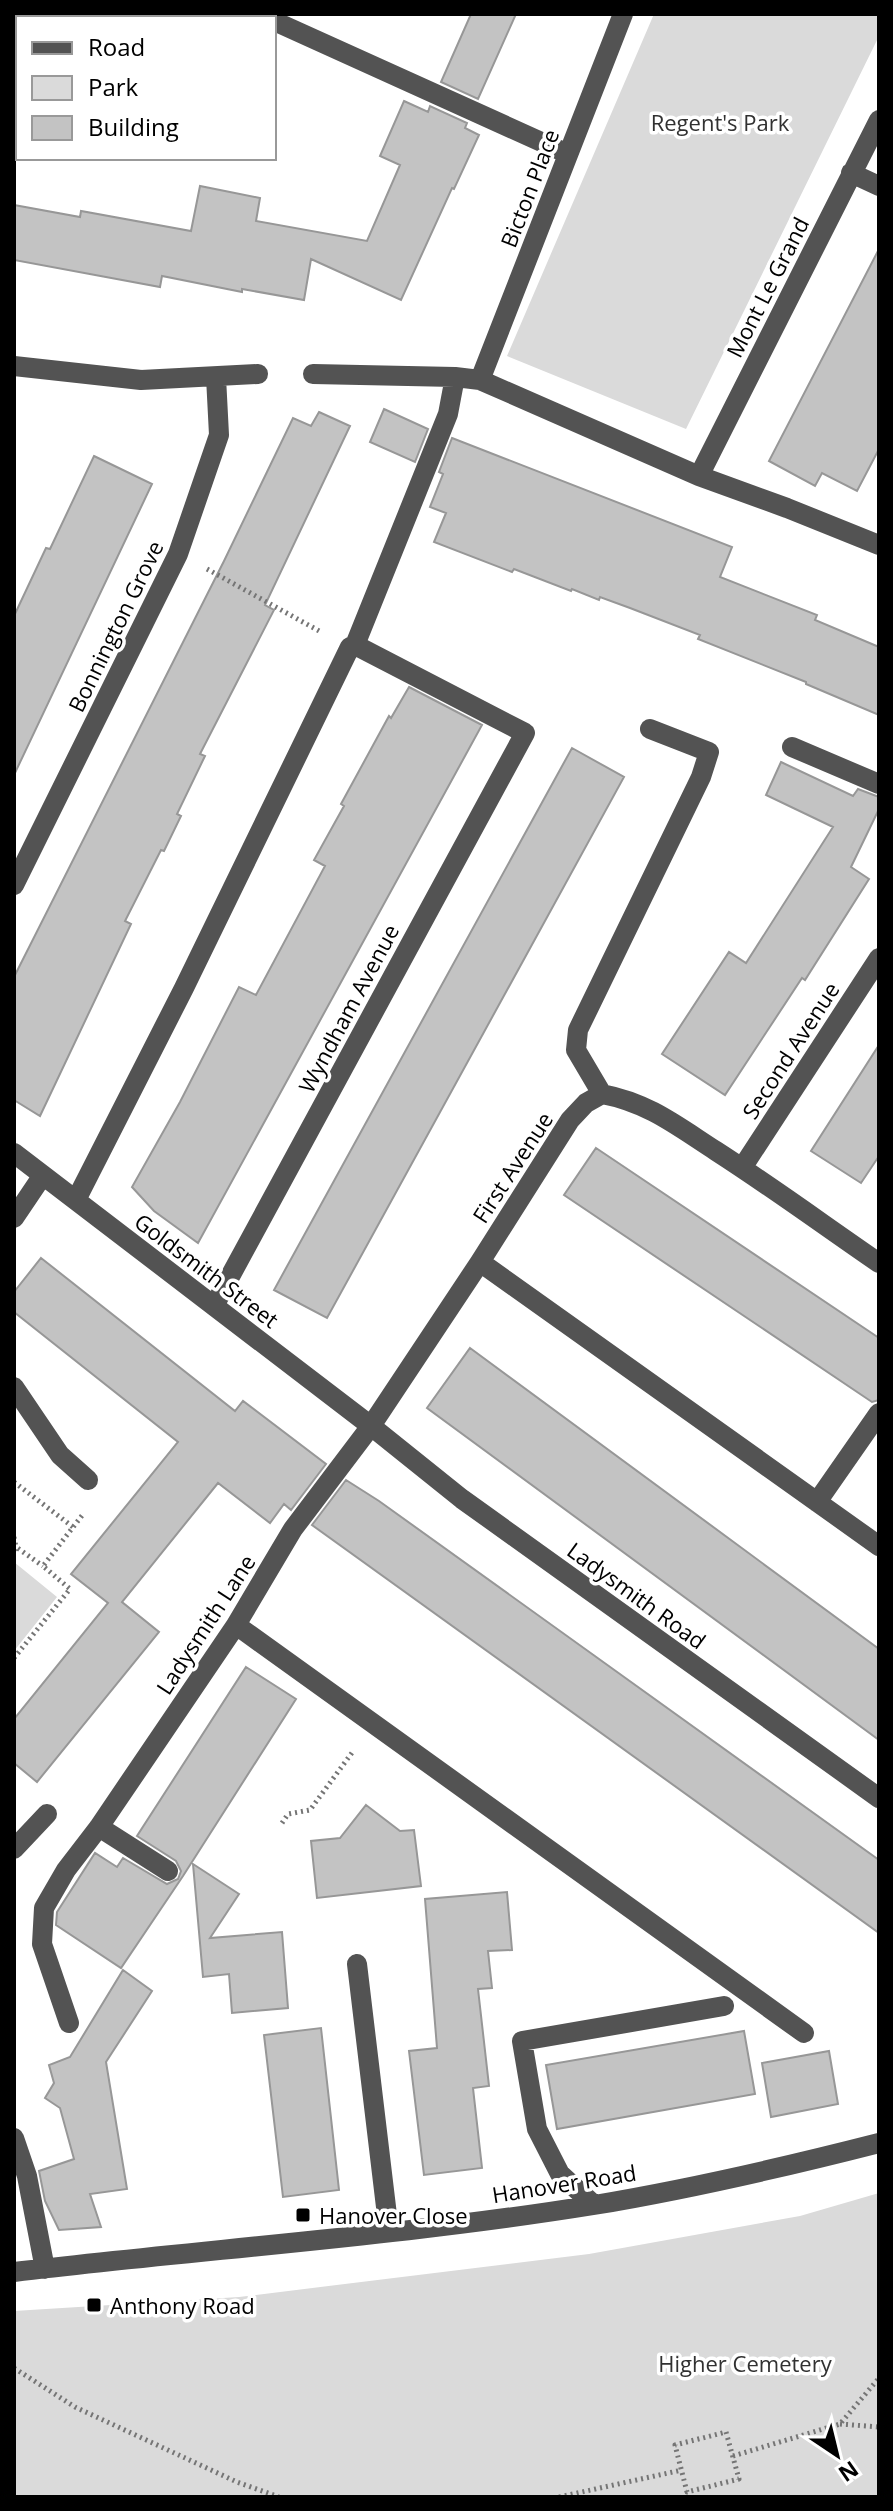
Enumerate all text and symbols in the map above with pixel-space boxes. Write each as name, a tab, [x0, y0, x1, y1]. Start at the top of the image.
legend	[16, 16, 276, 160]
text: Road	[88, 30, 145, 63]
text: Park	[88, 70, 139, 103]
park label: Regent's Park	[651, 107, 790, 137]
text: Building	[88, 110, 179, 143]
street label: Bicton Place	[493, 125, 565, 251]
street label: Mont Le Grand	[719, 212, 815, 362]
street label: Bonnington Grove	[60, 535, 170, 717]
street label: Wyndham Avenue	[291, 919, 405, 1097]
street label: Second Avenue	[735, 976, 845, 1124]
street label: First Avenue	[465, 1106, 559, 1228]
street label: Goldsmith Street	[129, 1206, 285, 1334]
street label: Ladysmith Road	[562, 1535, 712, 1655]
street label: Ladysmith Lane	[149, 1548, 261, 1700]
street label: Hanover Road	[490, 2157, 638, 2209]
place label: Hanover Close	[319, 2200, 468, 2230]
marker: Hanover Close	[294, 2206, 312, 2224]
place label: Anthony Road	[110, 2290, 255, 2320]
marker: Anthony Road	[85, 2296, 103, 2314]
park label: Higher Cemetery	[658, 2348, 833, 2378]
north arrow	[797, 2415, 877, 2495]
text: N	[833, 2455, 865, 2490]

